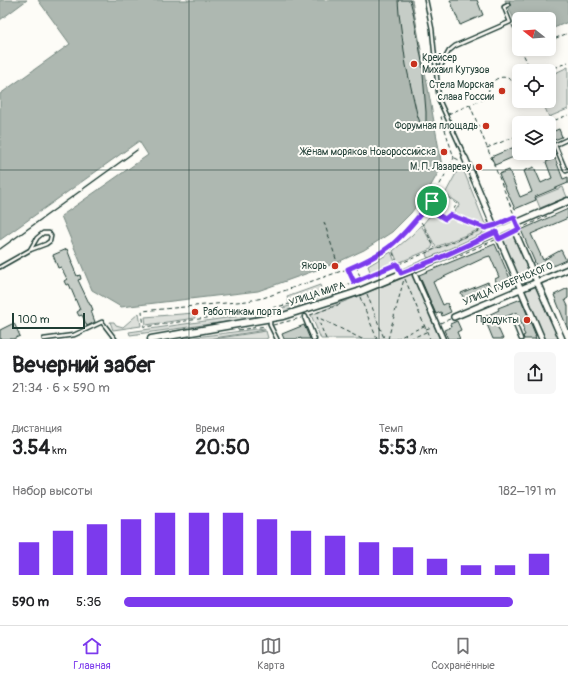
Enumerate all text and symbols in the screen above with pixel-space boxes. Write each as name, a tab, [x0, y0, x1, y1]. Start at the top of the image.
north arrow	[512, 12, 556, 56]
map controls	[512, 12, 556, 160]
place label: Крейсер Михаил Кутузов	[422, 52, 490, 76]
marker: Крейсер Михаил Кутузов	[409, 59, 419, 69]
button: locate	[512, 64, 556, 108]
place label: Стела Морская слава России	[429, 79, 495, 103]
marker: Стела Морская слава России	[497, 86, 507, 96]
button: layers	[512, 116, 556, 160]
place label: Форумная площадь	[395, 120, 478, 132]
marker: Форумная площадь	[481, 121, 491, 131]
place label: Жёнам моряков Новороссийска	[299, 146, 436, 158]
marker: Жёнам моряков Новороссийска	[439, 147, 449, 157]
place label: М. П. Лазареву	[410, 161, 472, 173]
marker: М. П. Лазареву	[474, 162, 484, 172]
pin	[415, 184, 449, 218]
icon: arrive	[421, 190, 443, 212]
place label: Якорь	[301, 260, 327, 272]
street label: УЛИЦА ГУБЕРНСКОГО	[461, 260, 555, 308]
marker: Якорь	[330, 261, 340, 271]
street label: УЛИЦА МИРА	[287, 279, 347, 309]
place label: Работникам порта	[203, 306, 282, 318]
marker: Работникам порта	[190, 307, 200, 317]
scale bar	[12, 311, 85, 330]
text: 100 m	[18, 313, 49, 326]
place label: Продукты	[476, 314, 519, 326]
marker: Продукты	[522, 315, 532, 325]
text: Вечерний забег	[12, 351, 155, 379]
button: share	[514, 352, 556, 394]
text: 21:34 · 6 × 590 m	[12, 380, 110, 396]
text: Дистанция	[12, 422, 62, 435]
text: Время	[195, 422, 225, 435]
text: Темп	[379, 422, 403, 435]
text: 3.54	[12, 435, 50, 460]
text: 20:50	[195, 435, 250, 460]
text: 5:53	[379, 435, 417, 460]
text: km	[50, 444, 67, 457]
text: /km	[417, 444, 438, 457]
text: Набор высоты	[12, 483, 93, 499]
text: 182–191 m	[498, 483, 556, 499]
text: 590 m	[12, 594, 49, 610]
text: 5:36	[76, 594, 101, 610]
tab: Главная	[73, 635, 111, 672]
tab: Карта	[257, 635, 285, 672]
tab: Сохранённые	[431, 635, 495, 672]

